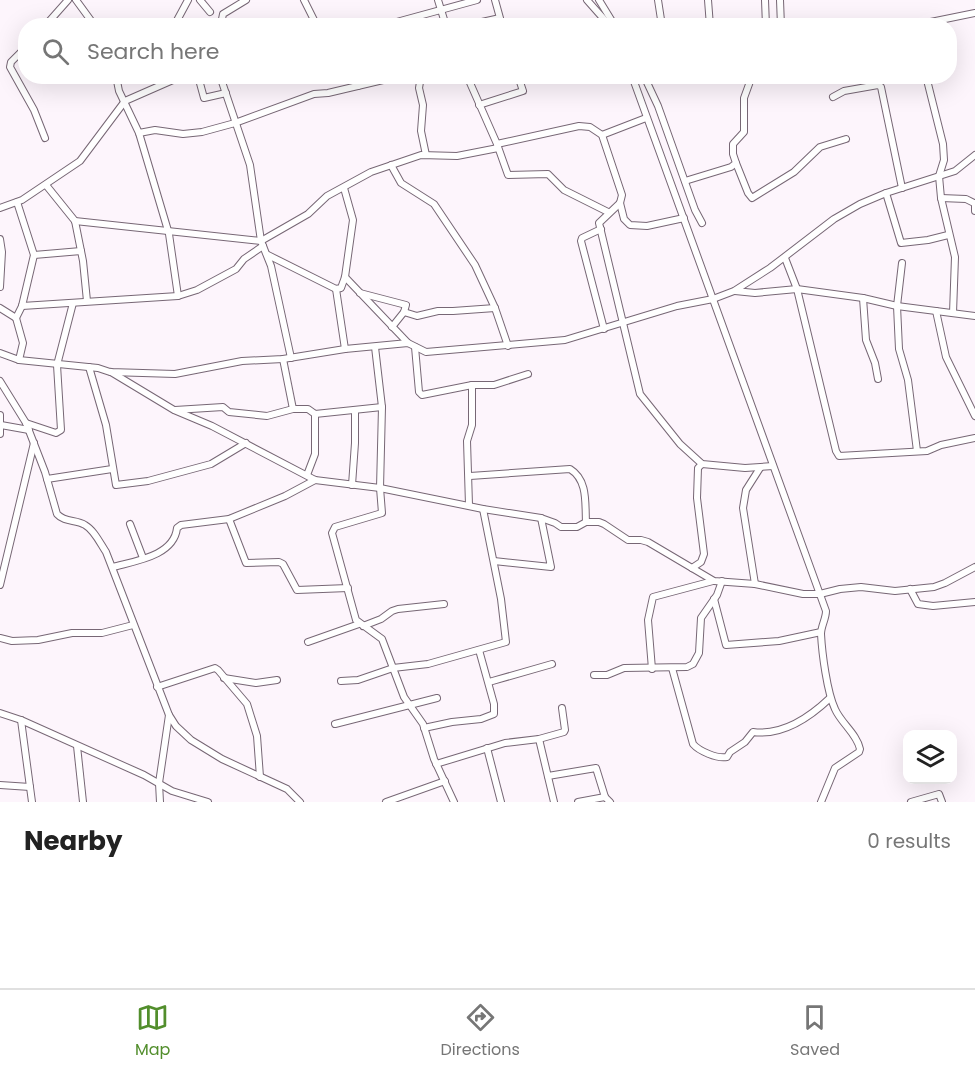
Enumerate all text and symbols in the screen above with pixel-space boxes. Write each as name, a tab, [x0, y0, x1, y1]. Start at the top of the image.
search box	[18, 18, 957, 84]
icon: search	[39, 35, 72, 68]
text: Search here	[87, 36, 220, 67]
map controls	[903, 730, 957, 784]
button: layers	[903, 730, 957, 784]
text: Nearby	[24, 823, 122, 859]
text: 0 results	[867, 827, 951, 855]
tab: Map	[135, 1001, 170, 1062]
tab: Directions	[441, 1001, 520, 1062]
tab: Saved	[790, 1001, 840, 1062]

